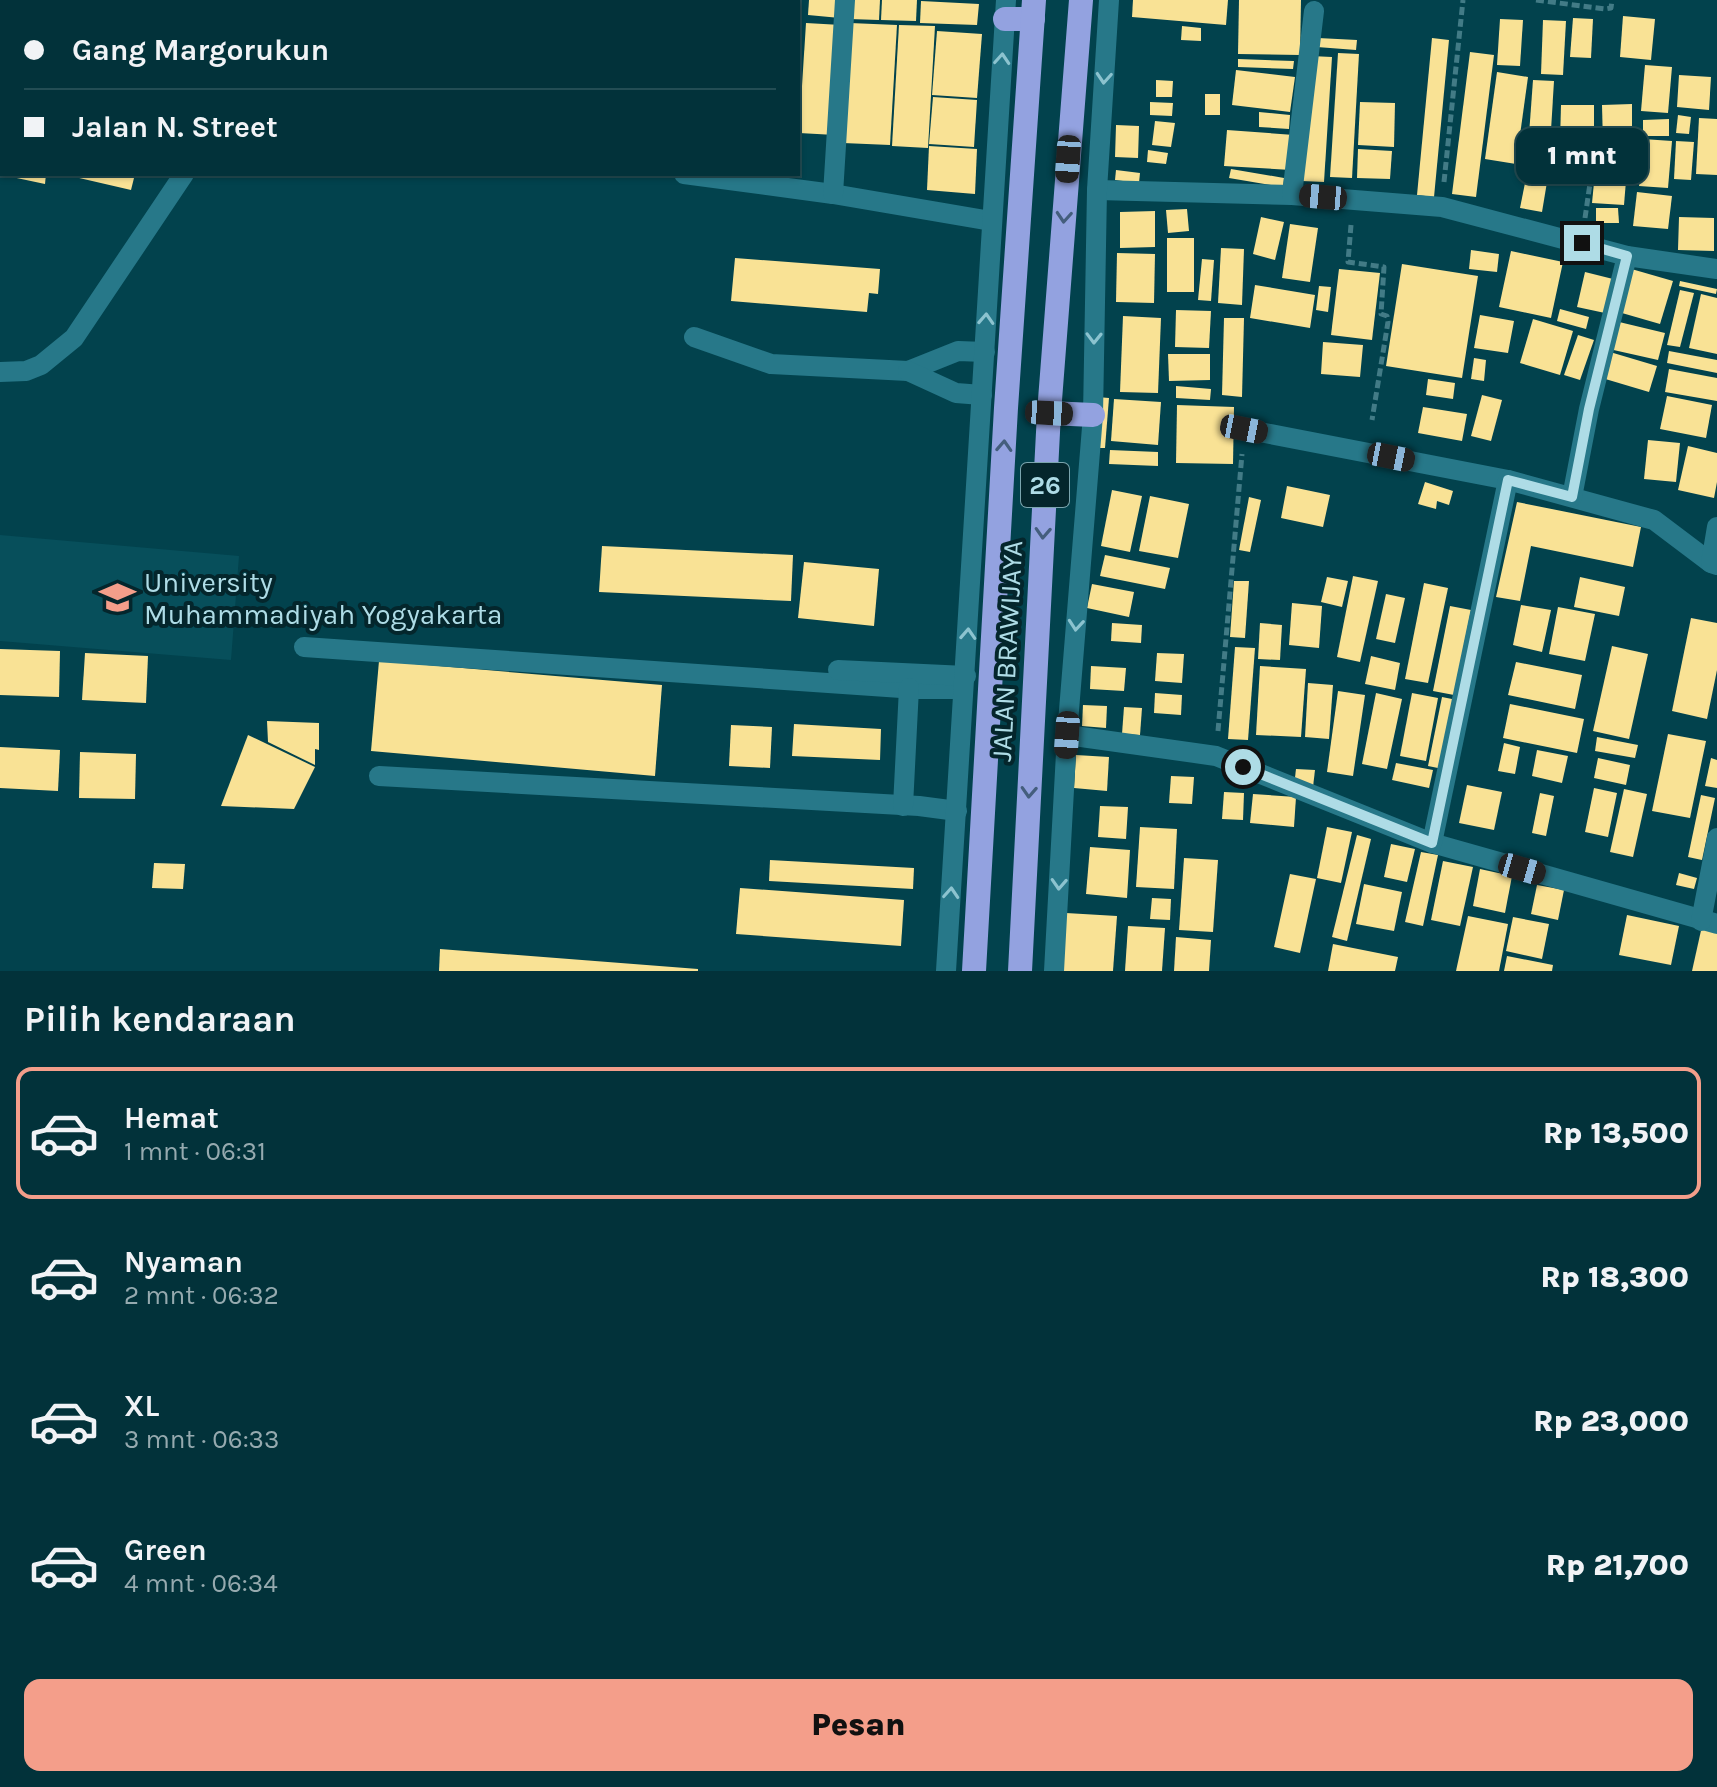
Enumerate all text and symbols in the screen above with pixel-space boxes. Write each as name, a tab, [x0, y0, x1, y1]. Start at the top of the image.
text: Gang Margorukun	[72, 32, 329, 68]
one-way arrow	[993, 52, 1010, 65]
one-way arrow	[1096, 72, 1113, 85]
text: Jalan N. Street	[72, 109, 278, 145]
callout: 1 mnt	[1516, 127, 1648, 183]
car	[1054, 134, 1082, 184]
text: 1 mnt	[1547, 140, 1617, 171]
car	[1298, 183, 1348, 211]
one-way arrow	[1056, 211, 1073, 224]
route end	[1564, 225, 1600, 261]
one-way arrow	[977, 312, 994, 325]
one-way arrow	[1085, 332, 1103, 345]
car	[1024, 400, 1074, 426]
car	[1218, 413, 1270, 445]
one-way arrow	[995, 439, 1012, 452]
car	[1365, 441, 1417, 473]
road number: 26	[1021, 463, 1069, 507]
one-way arrow	[1034, 527, 1051, 540]
street label: JALAN BRAWIJAYA	[985, 540, 1029, 762]
place label: University Muhammadiyah Yogyakarta	[144, 566, 503, 631]
school or university icon: University Muhammadiyah Yogyakarta	[99, 579, 137, 617]
one-way arrow	[1068, 619, 1085, 632]
one-way arrow	[959, 627, 976, 640]
car	[1053, 710, 1081, 760]
route start	[1225, 749, 1261, 785]
one-way arrow	[1021, 786, 1038, 799]
car	[1496, 851, 1548, 887]
one-way arrow	[1050, 878, 1067, 891]
one-way arrow	[942, 886, 959, 899]
text: Pilih kendaraan	[24, 998, 296, 1040]
icon: car	[28, 1097, 100, 1169]
text: Hemat	[124, 1100, 219, 1136]
text: Rp 13,500	[1543, 1115, 1689, 1151]
text: 1 mnt · 06:31	[124, 1136, 266, 1167]
icon: car	[28, 1241, 100, 1313]
text: Nyaman	[124, 1244, 243, 1280]
text: Rp 18,300	[1541, 1259, 1689, 1295]
text: 2 mnt · 06:32	[124, 1280, 279, 1311]
icon: car	[28, 1385, 100, 1457]
text: XL	[124, 1388, 159, 1424]
text: Rp 23,000	[1533, 1403, 1689, 1439]
text: 3 mnt · 06:33	[124, 1424, 279, 1455]
icon: car	[28, 1529, 100, 1601]
text: Green	[124, 1532, 207, 1568]
text: Rp 21,700	[1546, 1547, 1689, 1583]
text: 4 mnt · 06:34	[124, 1568, 278, 1599]
button: Pesan	[24, 1679, 1693, 1771]

